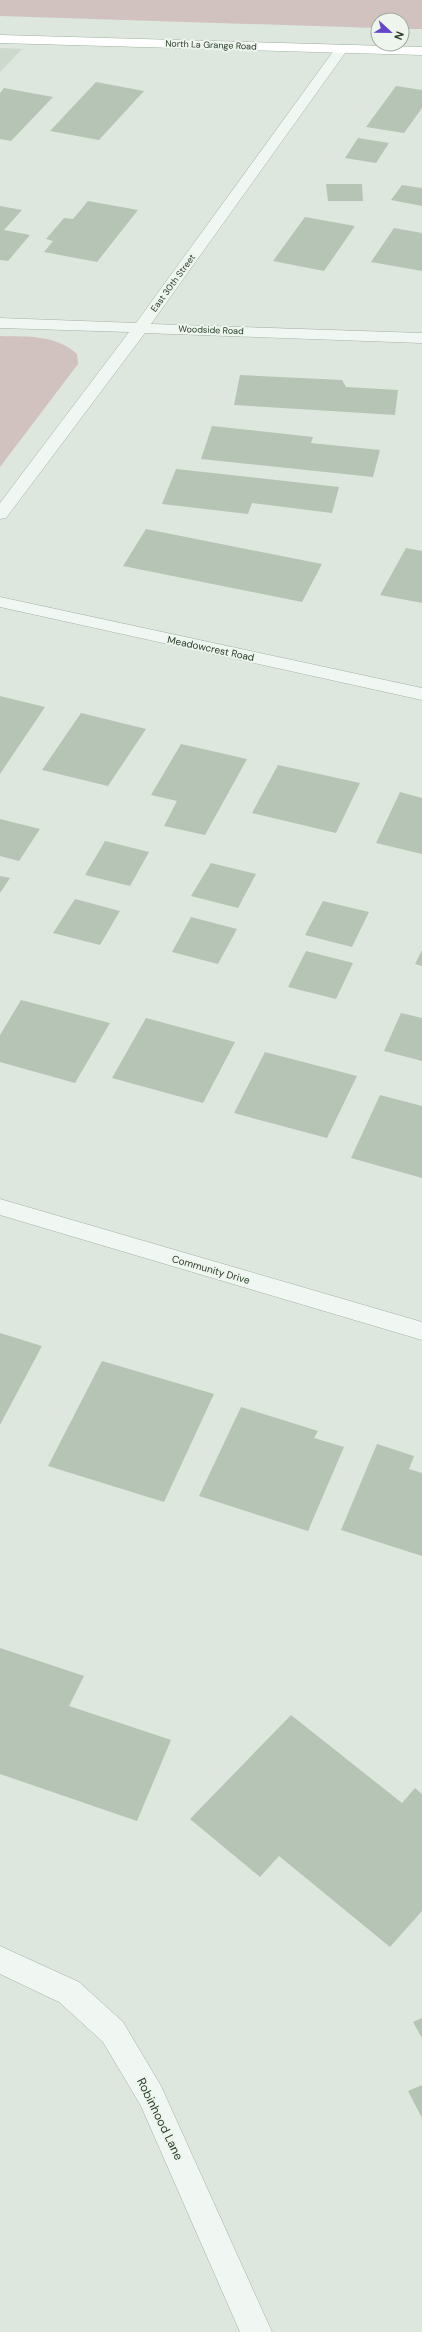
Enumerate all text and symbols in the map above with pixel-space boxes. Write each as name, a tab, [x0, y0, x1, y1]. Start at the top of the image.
north arrow	[370, 12, 410, 52]
text: N	[391, 29, 407, 42]
street label: North La Grange Road	[165, 37, 257, 53]
street label: East 30th Street	[148, 251, 198, 314]
street label: Woodside Road	[178, 323, 244, 337]
street label: Meadowcrest Road	[166, 633, 256, 664]
street label: Community Drive	[170, 1252, 252, 1287]
street label: Robinhood Lane	[133, 2075, 187, 2163]

